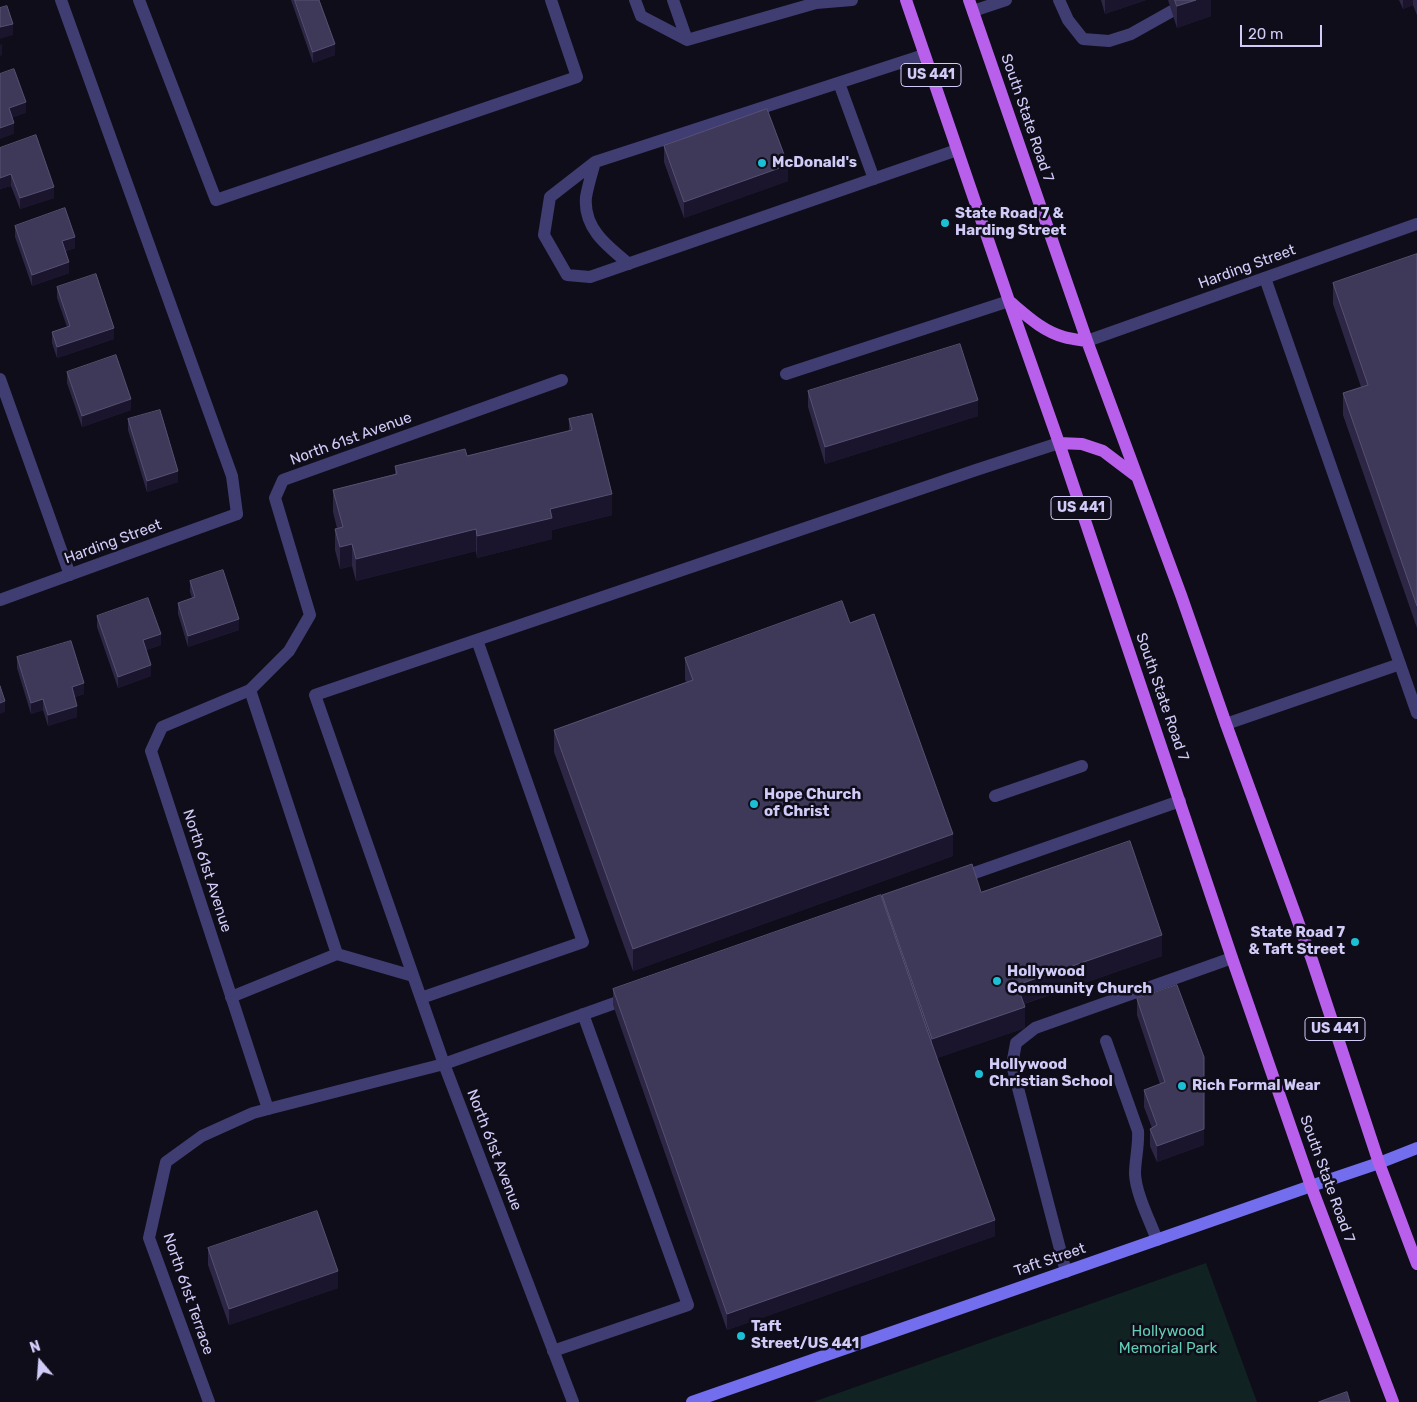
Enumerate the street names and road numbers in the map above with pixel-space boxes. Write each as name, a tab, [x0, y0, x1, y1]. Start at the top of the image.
street label: South State Road 7	[997, 52, 1057, 184]
road number: US 441	[901, 64, 961, 86]
street label: Harding Street	[1196, 241, 1298, 293]
street label: North 61st Avenue	[288, 409, 414, 469]
road number: US 441	[1051, 496, 1111, 520]
street label: Harding Street	[62, 516, 164, 568]
street label: South State Road 7	[1132, 631, 1192, 763]
street label: North 61st Avenue	[179, 807, 235, 935]
road number: US 441	[1305, 1018, 1365, 1040]
street label: North 61st Avenue	[463, 1087, 525, 1213]
street label: South State Road 7	[1296, 1113, 1358, 1245]
street label: North 61st Terrace	[159, 1231, 217, 1357]
street label: Taft Street	[1012, 1239, 1088, 1281]

